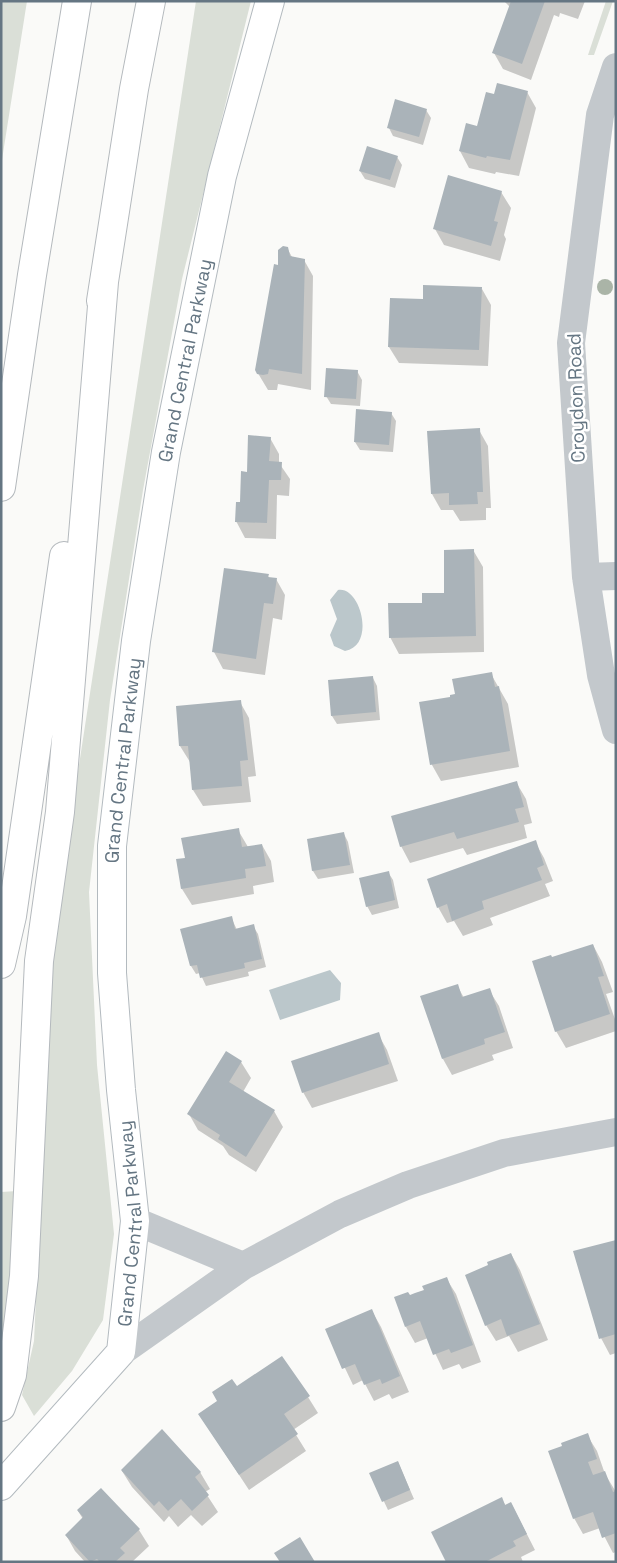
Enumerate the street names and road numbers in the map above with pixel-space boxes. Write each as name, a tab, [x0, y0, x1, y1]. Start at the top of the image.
street label: Grand Central Parkway	[152, 256, 217, 464]
street label: Croydon Road	[561, 333, 591, 463]
street label: Grand Central Parkway	[100, 656, 146, 863]
street label: Grand Central Parkway	[111, 1119, 148, 1328]

